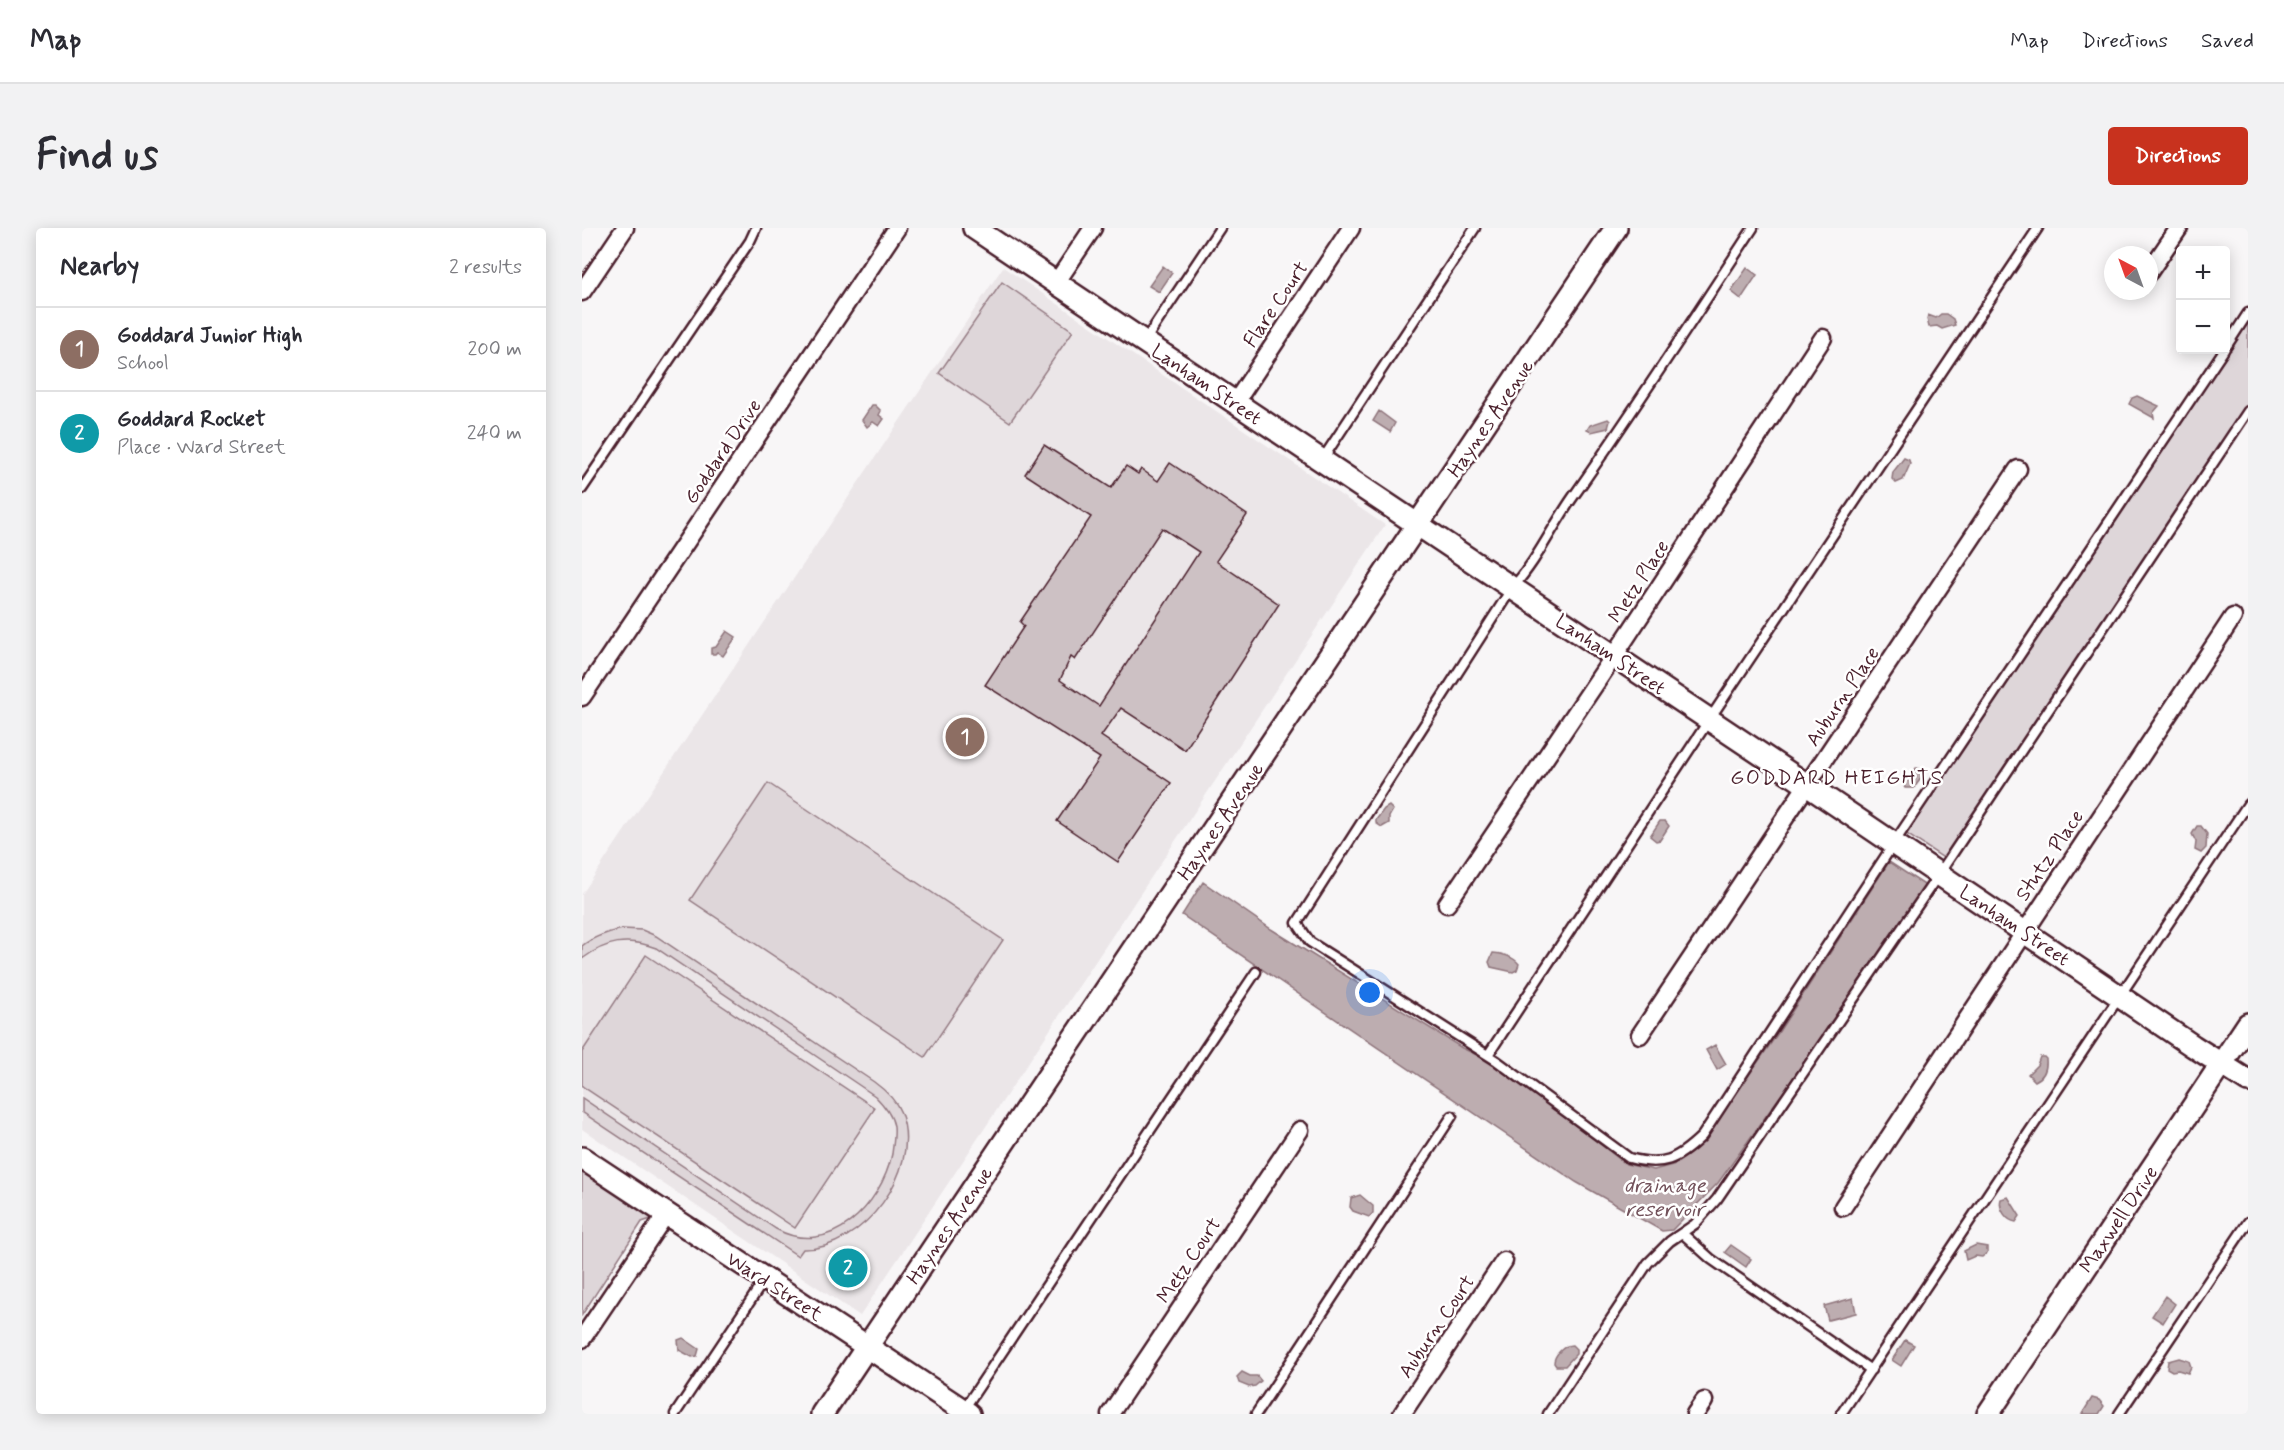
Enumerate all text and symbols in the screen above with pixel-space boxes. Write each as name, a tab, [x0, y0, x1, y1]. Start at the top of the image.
text: Map	[30, 23, 81, 60]
text: Map	[2010, 27, 2049, 55]
text: Directions	[2082, 27, 2168, 55]
text: Saved	[2201, 27, 2254, 55]
button: Directions	[2108, 127, 2248, 185]
text: Find us	[36, 129, 158, 184]
north arrow	[2104, 246, 2158, 300]
map controls	[2176, 246, 2230, 354]
button: +	[2176, 246, 2230, 300]
text: Nearby	[60, 250, 139, 284]
text: 2 results	[449, 254, 522, 281]
street label: Flare Court	[1237, 256, 1315, 353]
button: −	[2176, 300, 2230, 354]
text: Goddard Junior High	[117, 322, 303, 350]
text: 1	[75, 336, 84, 363]
text: 200 m	[467, 336, 522, 363]
street label: Lanham Street	[1146, 338, 1267, 432]
text: School	[117, 350, 169, 377]
street label: Haynes Avenue	[1442, 354, 1541, 483]
street label: Goddard Drive	[678, 394, 768, 510]
text: Goddard Rocket	[117, 406, 266, 434]
text: 2	[75, 420, 84, 447]
text: 240 m	[467, 420, 522, 447]
text: Place · Ward Street	[117, 434, 286, 461]
street label: Metz Place	[1602, 535, 1676, 629]
street label: Lanham Street	[1550, 608, 1671, 702]
street label: Auburn Place	[1800, 642, 1887, 752]
pin: 1	[946, 714, 985, 760]
street label: Haynes Avenue	[1172, 757, 1271, 886]
district label: GODDARD HEIGHTS	[1730, 764, 1944, 792]
street label: Stutz Place	[2010, 805, 2091, 907]
street label: Lanham Street	[1954, 879, 2075, 973]
your location	[1355, 978, 1384, 1007]
street label: Haynes Avenue	[901, 1161, 1000, 1290]
street label: Maxwell Drive	[2073, 1161, 2165, 1279]
water label: drainage reservoir	[1624, 1172, 1708, 1224]
street label: Metz Court	[1151, 1213, 1228, 1309]
street label: Ward Street	[721, 1246, 828, 1328]
pin: 2	[828, 1246, 868, 1290]
street label: Auburn Court	[1393, 1270, 1482, 1384]

